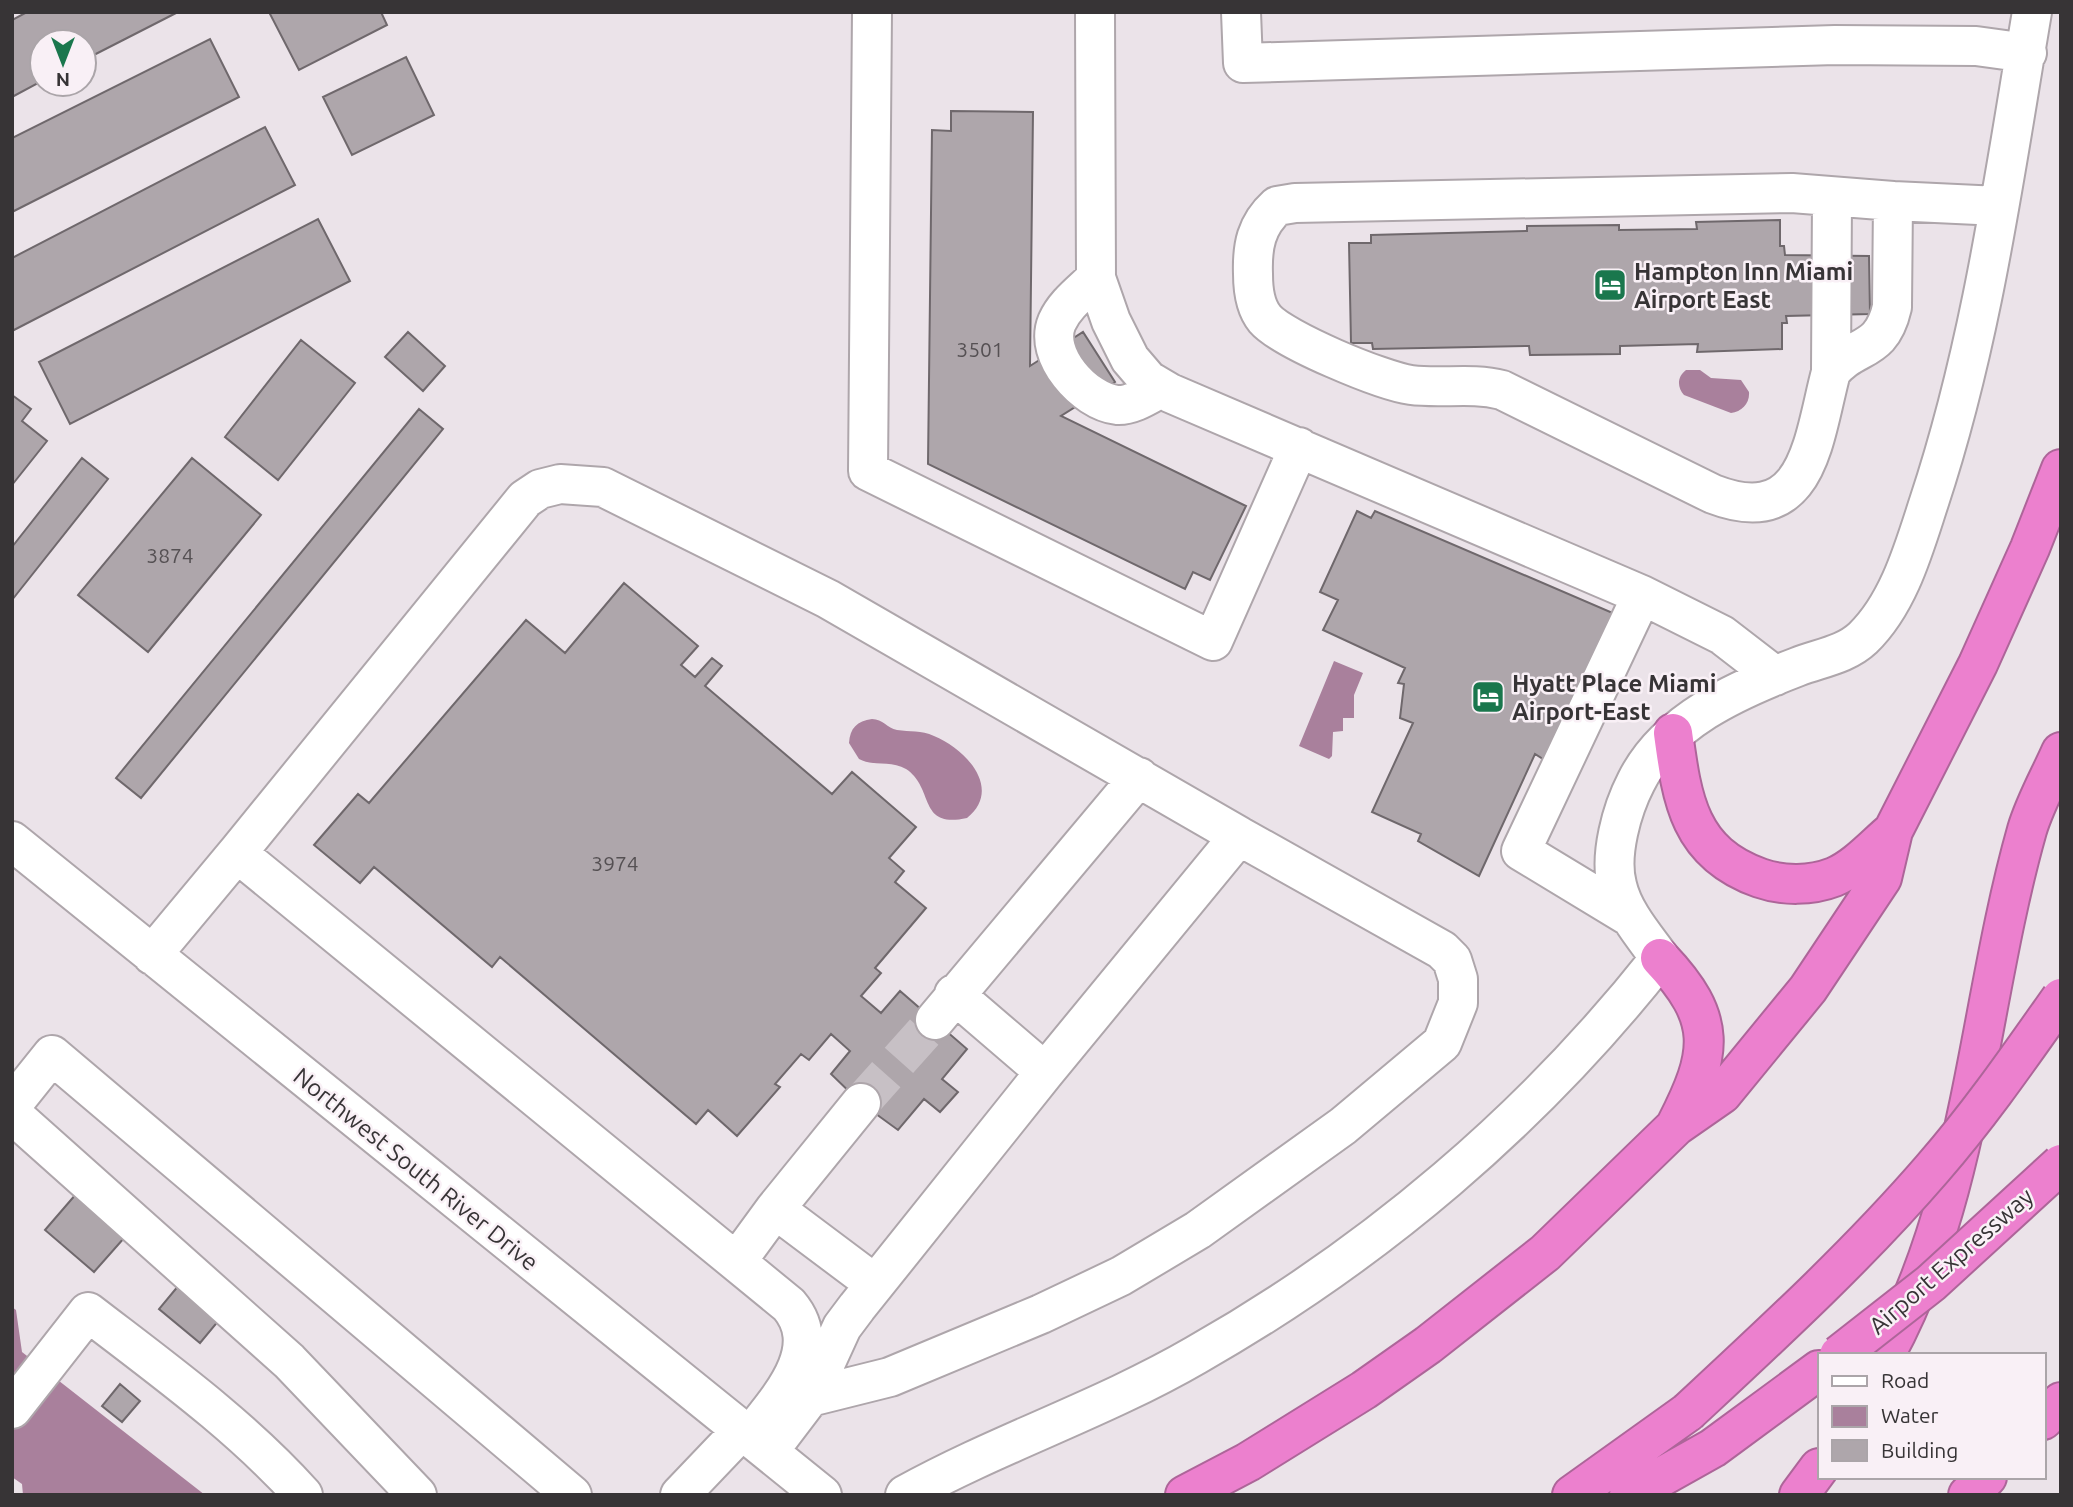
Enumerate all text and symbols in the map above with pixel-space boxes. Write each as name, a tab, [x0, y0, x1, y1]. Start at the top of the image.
north arrow	[28, 28, 98, 98]
text: N	[56, 69, 70, 91]
place label: Hampton Inn Miami Airport East	[1634, 258, 1853, 313]
hotel icon: Hampton Inn Miami Airport East	[1591, 266, 1629, 304]
house number: 3501	[956, 337, 1004, 361]
house number: 3874	[146, 543, 194, 567]
place label: Hyatt Place Miami Airport-East	[1512, 670, 1716, 725]
hotel icon: Hyatt Place Miami Airport-East	[1469, 678, 1507, 716]
house number: 3974	[591, 851, 639, 875]
street label: Northwest South River Drive	[288, 1062, 544, 1276]
street label: Airport Expressway	[1864, 1182, 2039, 1339]
legend	[1818, 1353, 2045, 1479]
text: Road	[1881, 1368, 1929, 1392]
text: Water	[1881, 1403, 1939, 1427]
text: Building	[1881, 1438, 1958, 1462]

